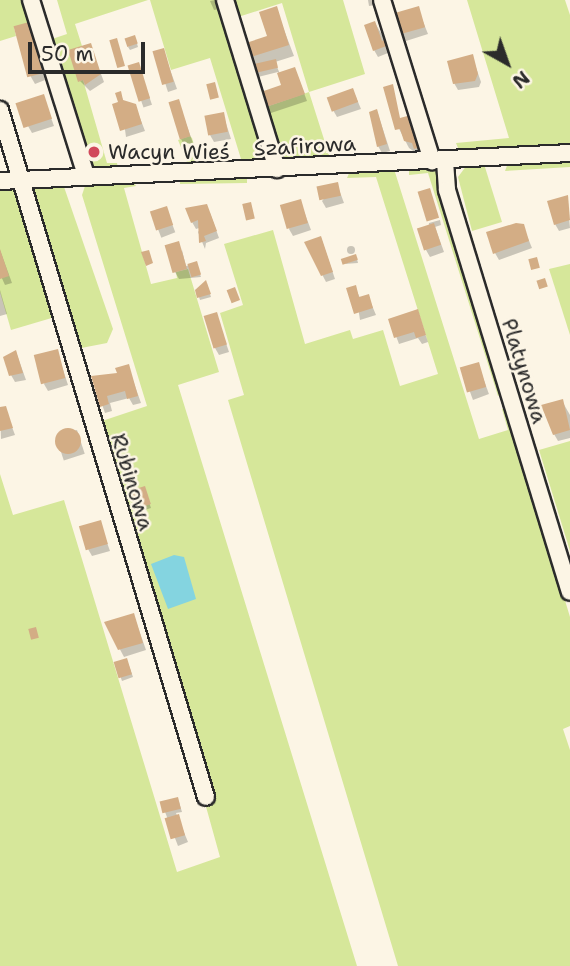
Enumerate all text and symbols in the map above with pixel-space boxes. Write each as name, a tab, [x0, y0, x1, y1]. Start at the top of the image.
scale bar	[32, 28, 149, 72]
north arrow	[472, 28, 542, 98]
text: 50 m	[41, 40, 94, 68]
text: N	[507, 65, 535, 94]
street label: Szafirowa	[253, 131, 357, 161]
place label: Wacyn Wieś	[108, 139, 230, 165]
marker: Wacyn Wieś	[86, 144, 102, 160]
street label: Platynowa	[496, 316, 552, 426]
street label: Rubinowa	[105, 430, 159, 534]

